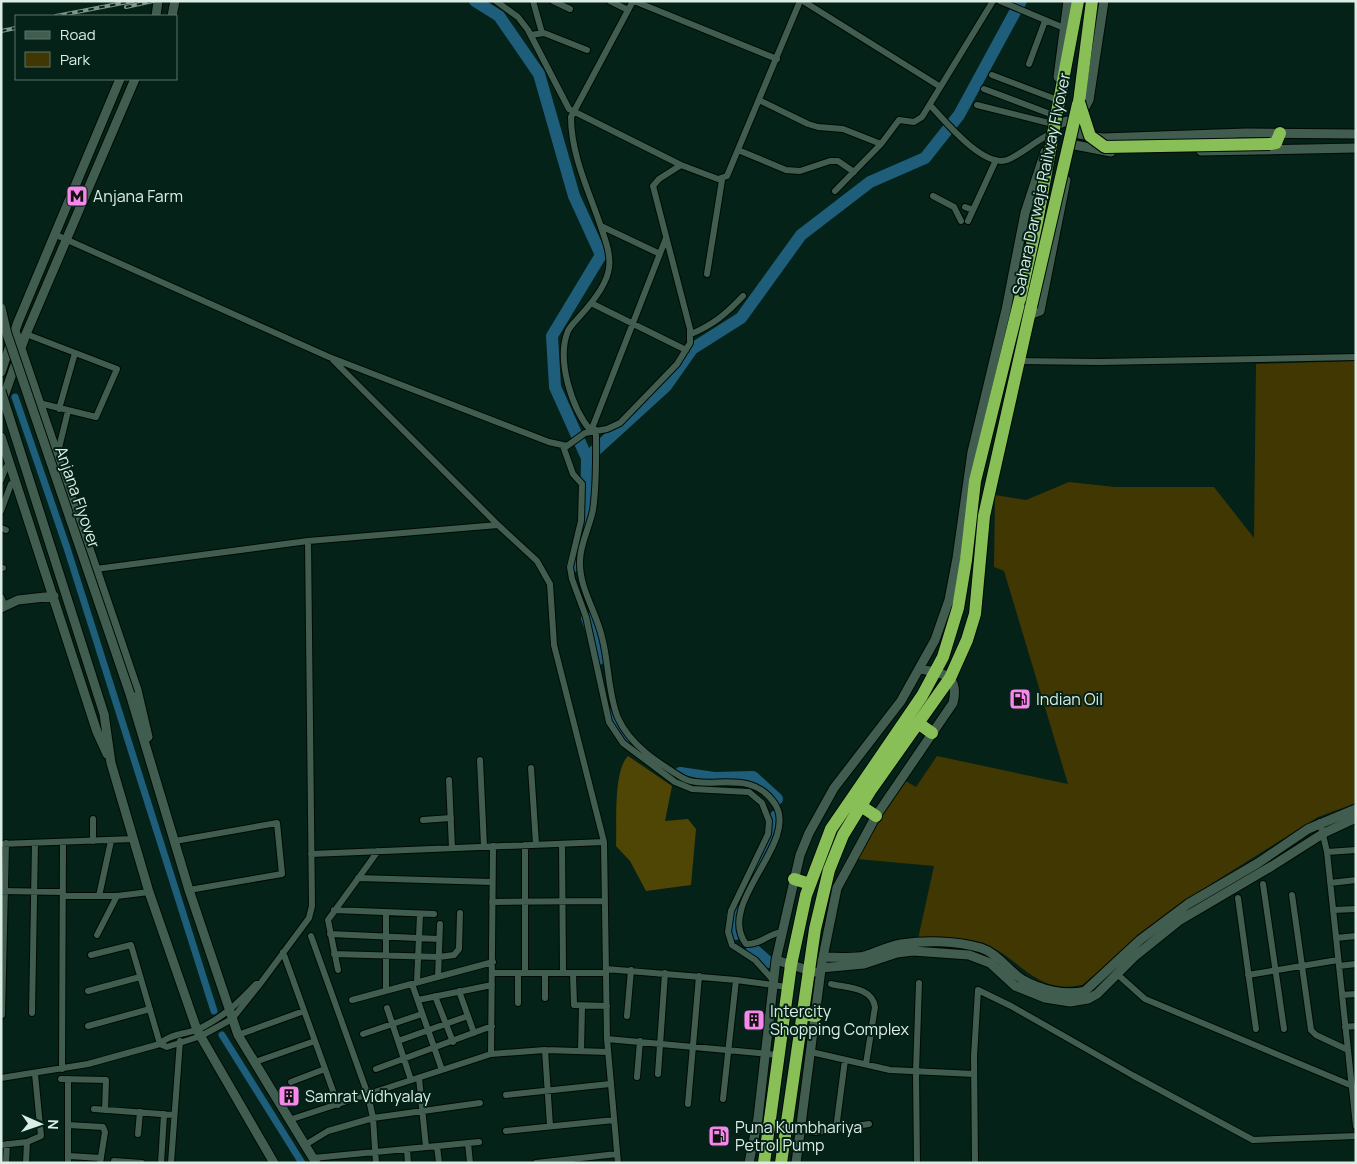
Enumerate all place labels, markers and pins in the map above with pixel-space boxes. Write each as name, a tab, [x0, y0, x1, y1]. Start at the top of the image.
metro station icon: Anjana Farm	[65, 184, 89, 208]
place label: Anjana Farm	[93, 185, 183, 207]
fuel station icon: Indian Oil	[1008, 687, 1032, 711]
place label: Indian Oil	[1036, 688, 1103, 710]
place label: Intercity Shopping Complex	[770, 1000, 909, 1040]
building icon: Intercity Shopping Complex	[742, 1008, 766, 1032]
building icon: Samrat Vidhyalay	[277, 1084, 301, 1108]
place label: Samrat Vidhyalay	[305, 1085, 431, 1107]
place label: Puna Kumbhariya Petrol Pump	[735, 1116, 862, 1156]
fuel station icon: Puna Kumbhariya Petrol Pump	[707, 1124, 731, 1148]

